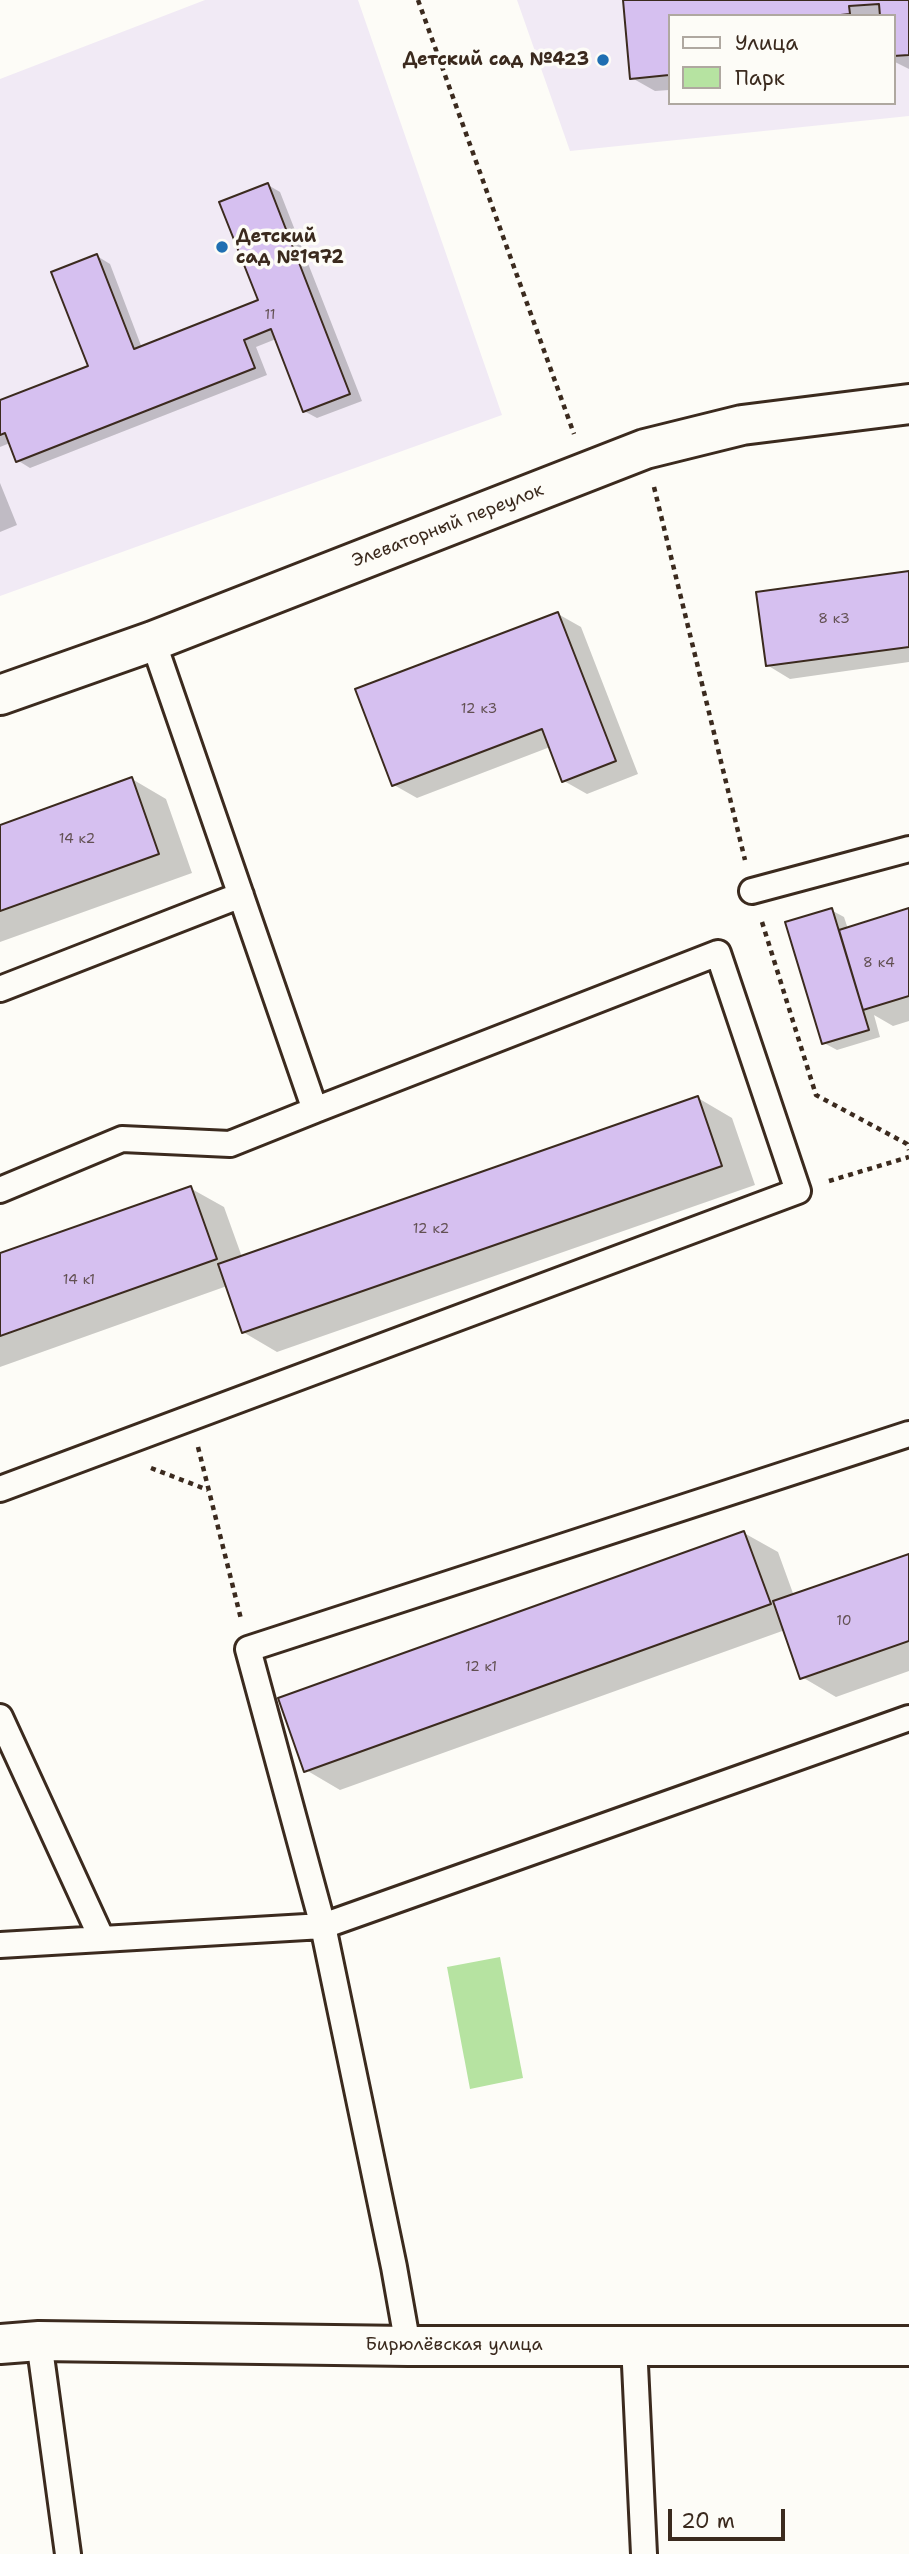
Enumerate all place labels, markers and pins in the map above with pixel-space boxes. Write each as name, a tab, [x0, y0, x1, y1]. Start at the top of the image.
place label: Детский сад №423	[403, 49, 589, 71]
marker: Детский сад №423	[595, 52, 611, 68]
place label: Детский сад №1972	[236, 226, 344, 268]
marker: Детский сад №1972	[214, 239, 230, 255]

